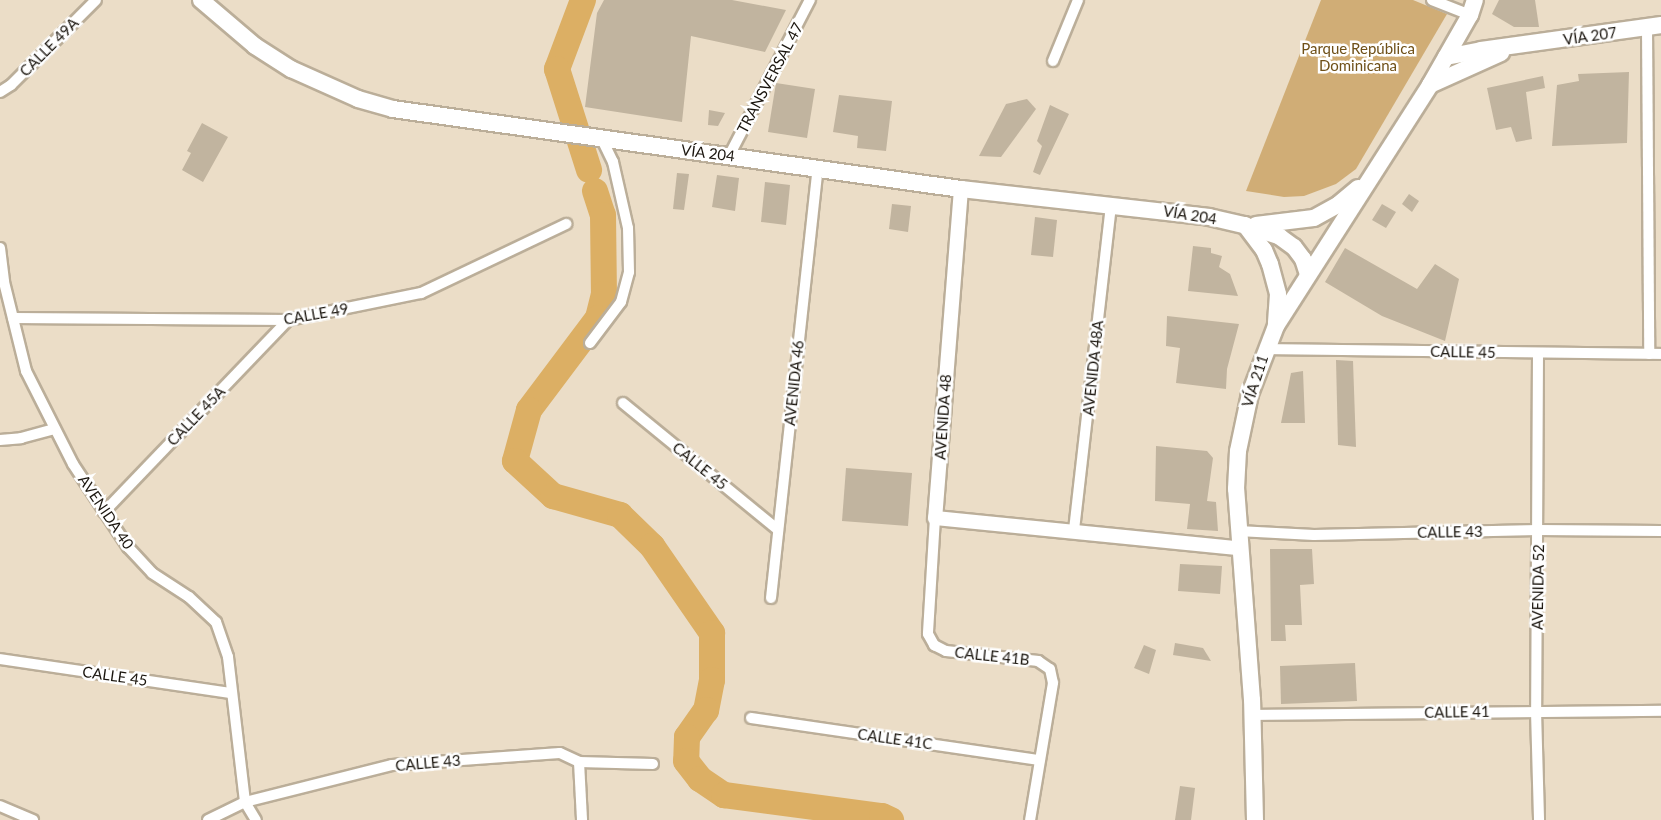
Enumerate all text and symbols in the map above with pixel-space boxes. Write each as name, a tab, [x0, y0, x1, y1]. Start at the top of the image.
street label: CALLE 49A	[16, 14, 82, 80]
street label: TRANSVERSAL 47	[733, 19, 807, 137]
street label: VÍA 207	[1562, 23, 1618, 49]
park label: Parque República Dominicana	[1301, 39, 1415, 74]
street label: VÍA 204	[680, 141, 736, 165]
street label: VÍA 204	[1162, 202, 1218, 228]
street label: CALLE 49	[282, 299, 350, 329]
street label: AVENIDA 48A	[1079, 319, 1107, 417]
street label: AVENIDA 46	[781, 339, 807, 427]
street label: CALLE 45	[1430, 342, 1496, 362]
street label: VÍA 211	[1238, 352, 1272, 410]
street label: AVENIDA 48	[931, 373, 955, 461]
street label: CALLE 45A	[163, 383, 229, 449]
street label: CALLE 45	[669, 438, 731, 494]
street label: AVENIDA 40	[74, 471, 138, 553]
street label: CALLE 43	[1417, 522, 1483, 542]
street label: AVENIDA 52	[1528, 544, 1548, 630]
street label: CALLE 41B	[954, 643, 1030, 669]
street label: CALLE 45	[81, 663, 149, 689]
street label: CALLE 41	[1424, 702, 1490, 722]
street label: CALLE 41C	[856, 725, 934, 753]
street label: CALLE 43	[395, 751, 461, 775]

